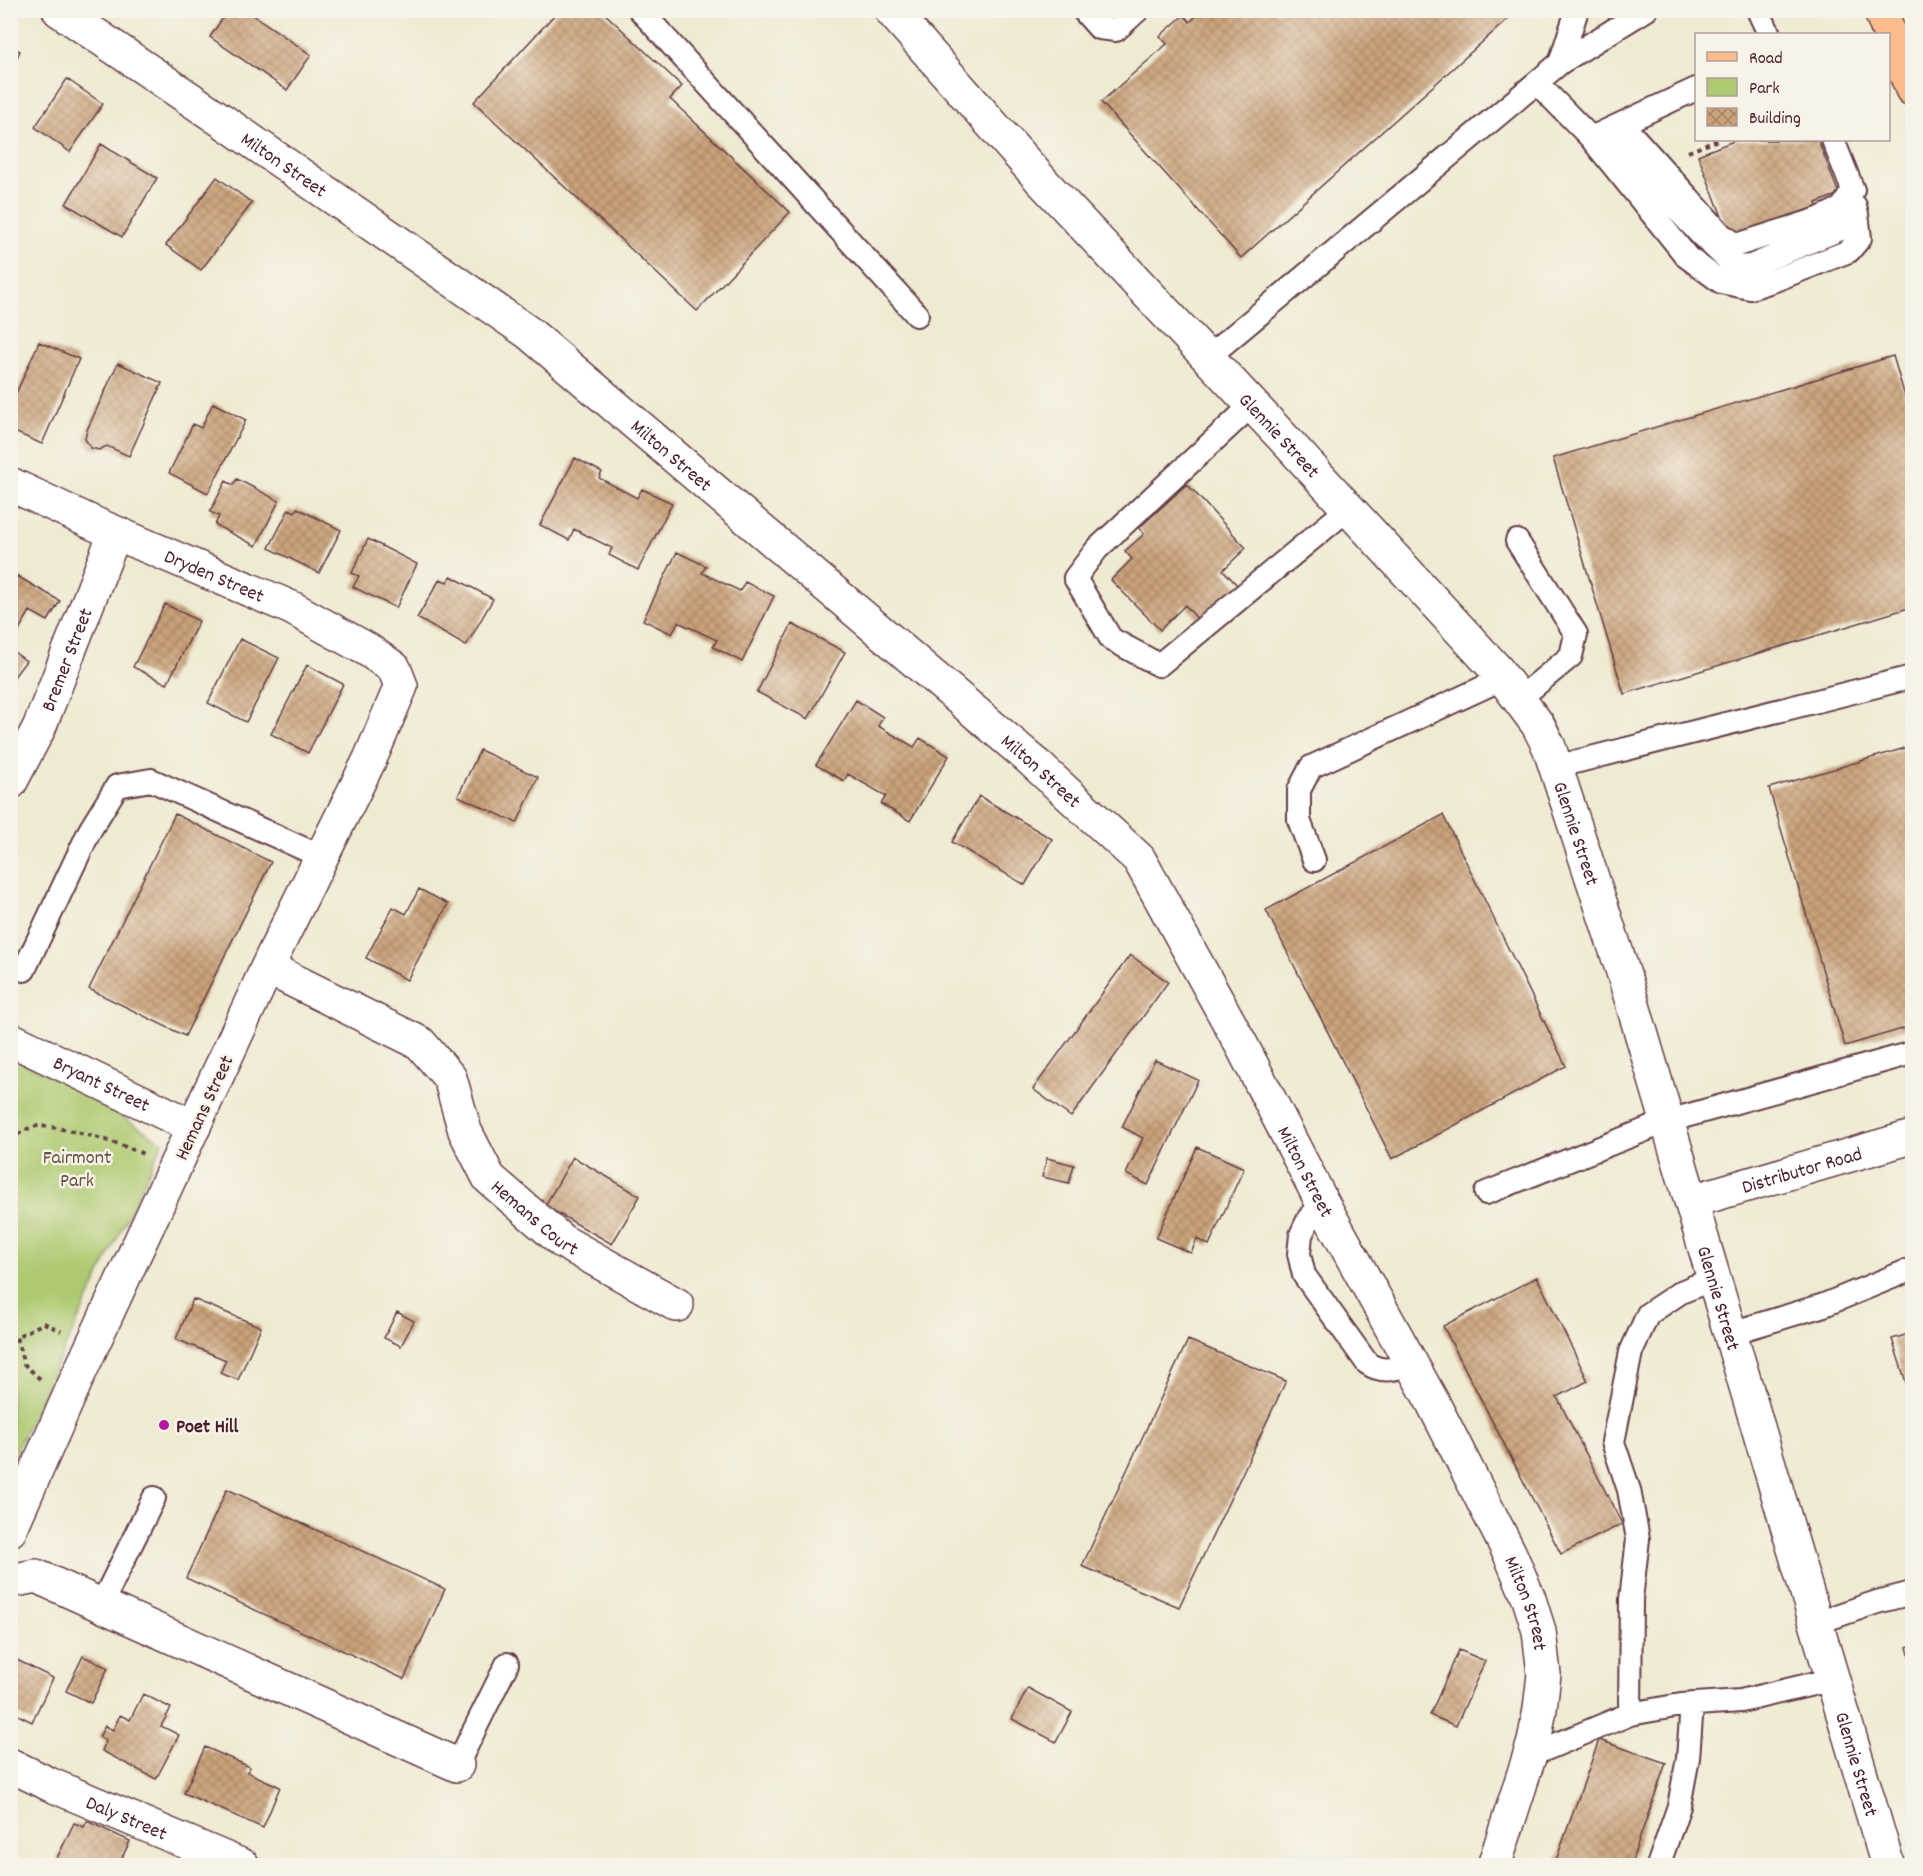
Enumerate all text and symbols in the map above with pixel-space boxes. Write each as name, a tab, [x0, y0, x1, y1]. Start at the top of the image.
legend	[1695, 33, 1890, 141]
text: Road	[1749, 47, 1783, 72]
text: Park	[1749, 77, 1780, 102]
text: Building	[1749, 107, 1801, 132]
street label: Milton Street	[234, 127, 331, 206]
street label: Glennie Street	[1231, 388, 1325, 486]
street label: Milton Street	[623, 414, 717, 500]
street label: Dryden Street	[159, 544, 268, 612]
street label: Bremer Street	[36, 604, 101, 716]
street label: Milton Street	[994, 729, 1086, 816]
street label: Glennie Street	[1544, 778, 1605, 890]
street label: Bryant Street	[48, 1051, 154, 1121]
street label: Hemans Street	[169, 1051, 242, 1165]
street label: Milton Street	[1268, 1122, 1339, 1223]
street label: Distributor Road	[1739, 1141, 1866, 1203]
park label: Fairmont Park	[43, 1145, 111, 1196]
street label: Hemans Court	[483, 1174, 583, 1264]
street label: Glennie Street	[1688, 1243, 1746, 1354]
place label: Poet Hill	[176, 1414, 238, 1442]
marker: Poet Hill	[157, 1418, 171, 1432]
street label: Milton Street	[1495, 1552, 1552, 1652]
street label: Glennie Street	[1826, 1709, 1884, 1820]
street label: Daly Street	[81, 1790, 171, 1849]

